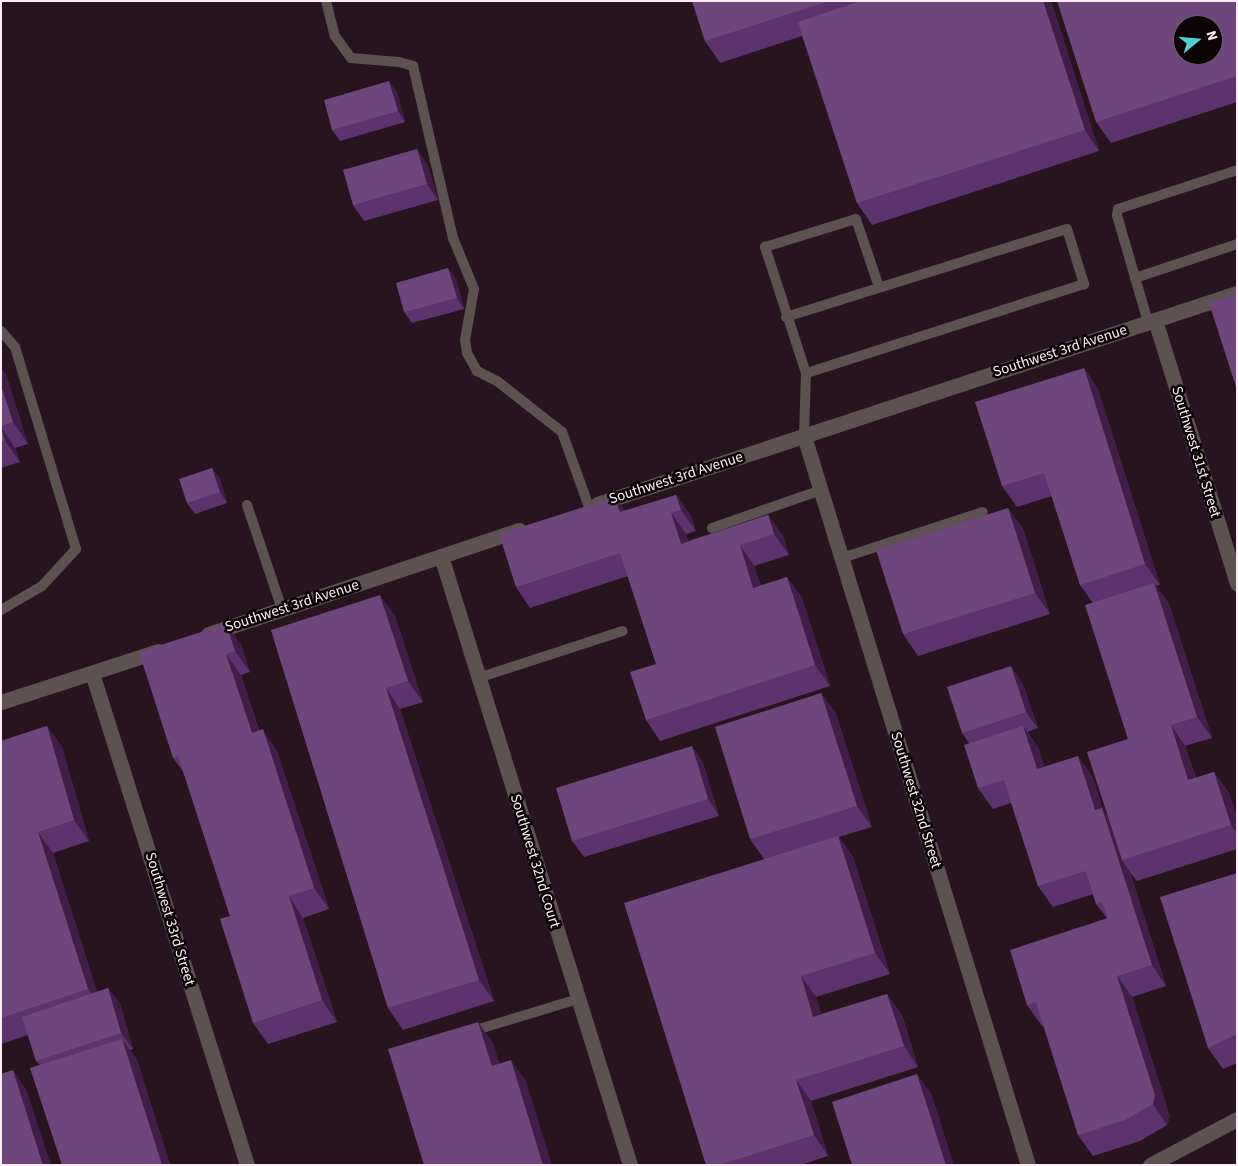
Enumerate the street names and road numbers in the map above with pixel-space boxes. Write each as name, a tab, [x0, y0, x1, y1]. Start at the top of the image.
street label: Southwest 3rd Avenue	[991, 321, 1129, 381]
street label: Southwest 31st Street	[1167, 384, 1225, 520]
street label: Southwest 3rd Avenue	[607, 448, 745, 508]
street label: Southwest 3rd Avenue	[223, 576, 361, 636]
street label: Southwest 32nd Street	[887, 730, 945, 870]
street label: Southwest 32nd Court	[506, 792, 564, 930]
street label: Southwest 33rd Street	[141, 850, 199, 988]

